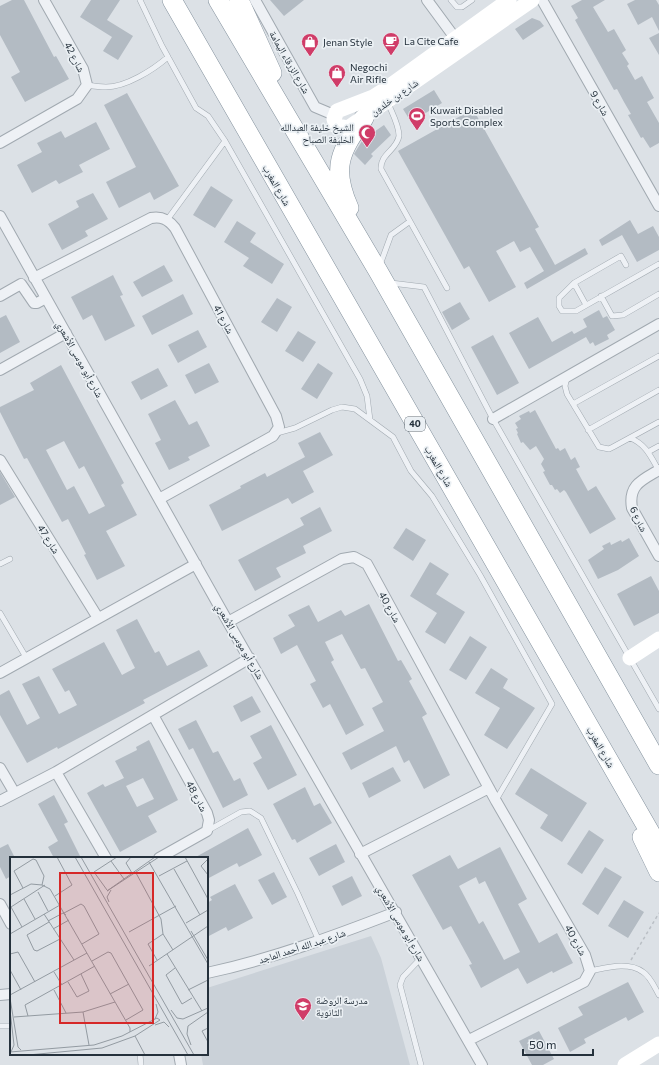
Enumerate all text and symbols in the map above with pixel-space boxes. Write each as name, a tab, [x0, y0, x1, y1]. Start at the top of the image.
street label: شارع الزرقاء اليمامة	[266, 29, 313, 96]
cafe icon: La Cite Cafe	[381, 31, 401, 56]
shop icon: Jenan Style	[300, 32, 320, 57]
place label: La Cite Cafe	[404, 35, 459, 47]
place label: Jenan Style	[323, 36, 373, 48]
street label: شارع 42	[61, 40, 88, 75]
place label: Negochi Air Rifle	[350, 61, 387, 85]
shop icon: Negochi Air Rifle	[327, 63, 347, 88]
street label: شارع بن خلدون	[368, 76, 421, 119]
street label: شارع 9	[587, 88, 612, 119]
place label: Kuwait Disabled Sports Complex	[430, 104, 504, 128]
sports icon: Kuwait Disabled Sports Complex	[407, 106, 427, 131]
place label: الشيخ خليفة العبدالله الخليفة الصباح	[280, 121, 354, 146]
mosque icon: الشيخ خليفة العبدالله الخليفة الصباح	[357, 123, 377, 148]
street label: شارع المغرب	[260, 162, 294, 209]
street label: شارع 41	[211, 303, 237, 336]
street label: شارع أبو موسى الأشعري	[52, 319, 106, 401]
road number: 40	[405, 417, 425, 431]
street label: شارع المغرب	[422, 443, 456, 490]
street label: شارع 6	[627, 504, 650, 535]
street label: شارع 47	[35, 522, 63, 557]
street label: شارع 40	[376, 589, 404, 625]
street label: شارع أبو موسى الأشعري	[211, 601, 267, 683]
street label: شارع المغرب	[584, 724, 618, 771]
street label: شارع 48	[183, 779, 210, 814]
inset map	[10, 857, 208, 1055]
street label: شارع أبو موسى الأشعري	[372, 883, 428, 965]
street label: شارع 40	[562, 922, 590, 958]
street label: شارع عبد الله أحمد الماجد	[257, 926, 348, 967]
place label: مدرسة الروضة الثانوية	[316, 994, 368, 1018]
school or university icon: مدرسة الروضة الثانوية	[293, 996, 313, 1021]
scale bar	[523, 1031, 593, 1057]
text: 50 m	[529, 1037, 557, 1051]

